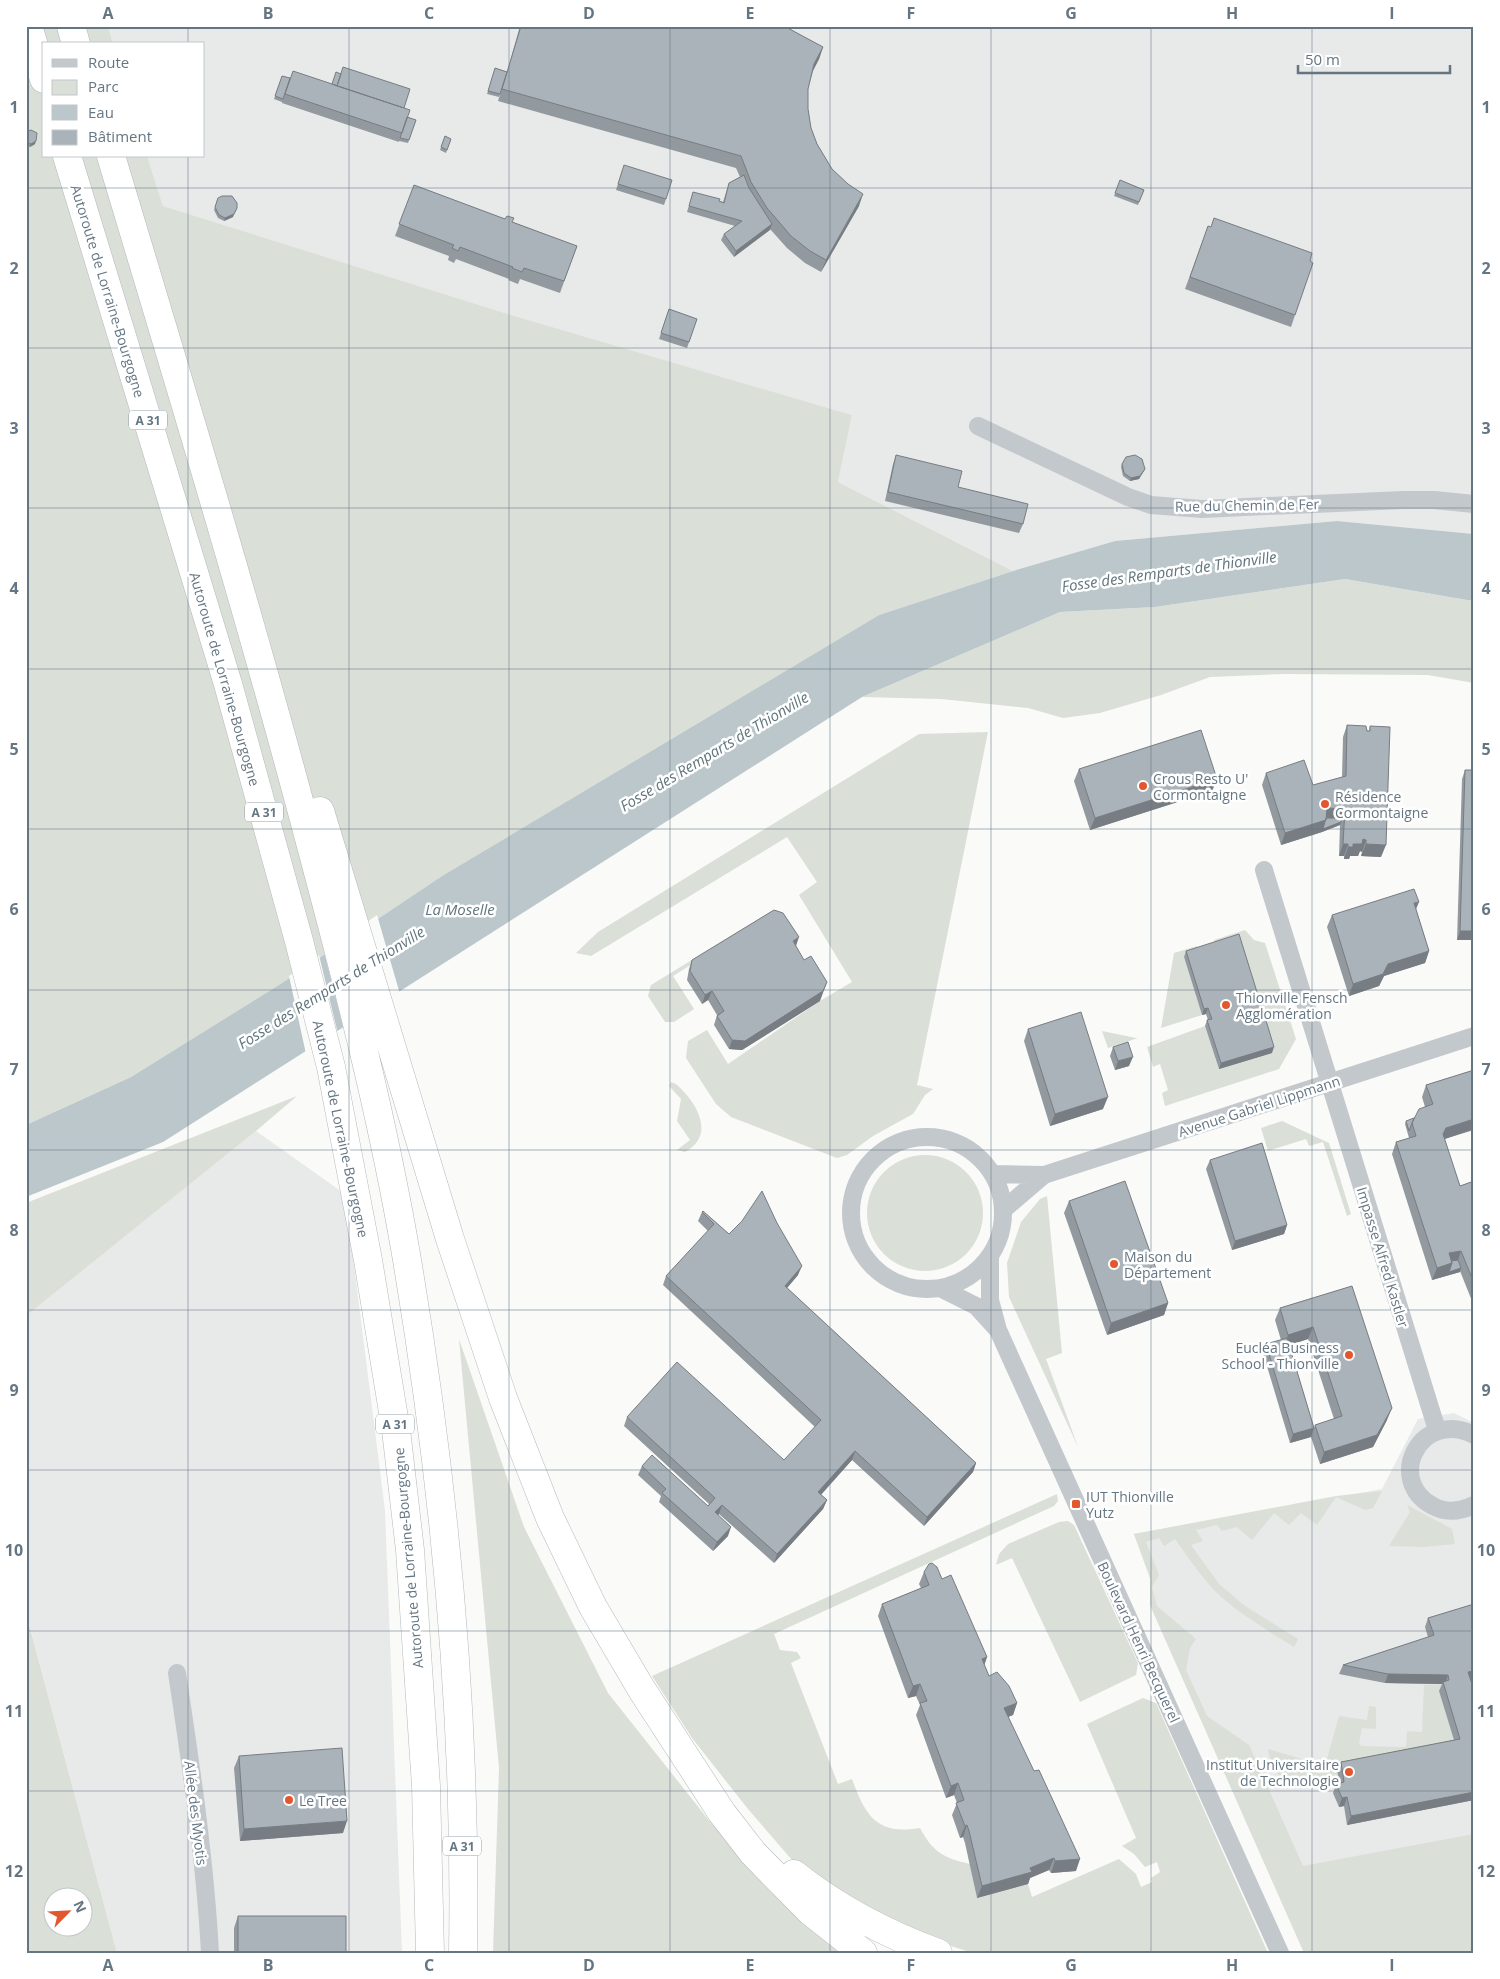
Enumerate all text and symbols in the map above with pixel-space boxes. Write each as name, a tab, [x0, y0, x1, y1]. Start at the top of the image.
text: A	[102, 2, 114, 24]
text: B	[263, 2, 273, 24]
text: C	[424, 2, 434, 24]
text: D	[583, 2, 595, 24]
text: E	[746, 2, 755, 24]
text: F	[907, 2, 915, 24]
text: G	[1065, 2, 1077, 24]
text: H	[1226, 2, 1238, 24]
text: I	[1389, 2, 1395, 24]
legend	[42, 42, 205, 158]
scale bar	[1298, 42, 1450, 74]
text: 50 m	[1305, 49, 1340, 69]
text: Route	[88, 52, 129, 72]
text: Parc	[88, 76, 119, 96]
text: 1	[9, 96, 19, 118]
text: 1	[1481, 96, 1491, 118]
text: Eau	[88, 102, 114, 122]
text: Bâtiment	[88, 126, 152, 146]
street label: Autoroute de Lorraine-Bourgogne	[67, 182, 149, 400]
text: 2	[9, 257, 19, 279]
text: 2	[1481, 257, 1491, 279]
road number: A 31	[129, 410, 167, 430]
text: 3	[9, 417, 19, 439]
text: 3	[1481, 417, 1491, 439]
street label: Rue du Chemin de Fer	[1175, 494, 1320, 516]
water label: Fosse des Remparts de Thionville	[1060, 546, 1278, 596]
street label: Autoroute de Lorraine-Bourgogne	[185, 570, 265, 788]
text: 4	[9, 577, 19, 599]
text: 4	[1481, 577, 1491, 599]
water label: Fosse des Remparts de Thionville	[616, 686, 812, 815]
text: 5	[9, 738, 19, 760]
text: 5	[1481, 738, 1491, 760]
place label: Crous Resto U' Cormontaigne	[1153, 769, 1248, 804]
marker: Crous Resto U' Cormontaigne	[1137, 780, 1149, 792]
place label: Résidence Cormontaigne	[1335, 787, 1428, 822]
marker: Résidence Cormontaigne	[1319, 798, 1331, 810]
road number: A 31	[245, 802, 283, 822]
text: 6	[9, 898, 19, 920]
text: 6	[1481, 898, 1491, 920]
water label: La Moselle	[425, 899, 495, 919]
water label: Fosse des Remparts de Thionville	[234, 921, 429, 1053]
place label: Thionville Fensch Agglomération	[1236, 988, 1348, 1023]
marker: Thionville Fensch Agglomération	[1220, 999, 1232, 1011]
street label: Autoroute de Lorraine-Bourgogne	[309, 1019, 373, 1239]
text: 7	[9, 1058, 19, 1080]
text: 7	[1481, 1058, 1491, 1080]
street label: Avenue Gabriel Lippmann	[1176, 1071, 1342, 1141]
street label: Impasse Alfred Kastler	[1353, 1184, 1414, 1330]
text: 8	[9, 1219, 19, 1241]
text: 8	[1481, 1219, 1491, 1241]
place label: Maison du Département	[1124, 1247, 1211, 1282]
marker: Maison du Département	[1108, 1258, 1120, 1270]
place label: Eucléa Business School - Thionville	[1222, 1338, 1339, 1373]
marker: Eucléa Business School - Thionville	[1343, 1349, 1355, 1361]
text: 9	[9, 1379, 19, 1401]
text: 9	[1481, 1379, 1491, 1401]
road number: A 31	[376, 1415, 414, 1434]
street label: Autoroute de Lorraine-Bourgogne	[389, 1447, 427, 1669]
place label: IUT Thionville Yutz	[1086, 1487, 1174, 1522]
marker: IUT Thionville Yutz	[1070, 1498, 1082, 1510]
text: 10	[5, 1539, 23, 1561]
text: 10	[1477, 1539, 1495, 1561]
street label: Boulevard Henri Becquerel	[1093, 1558, 1185, 1726]
text: 11	[5, 1700, 23, 1722]
text: 11	[1477, 1700, 1495, 1722]
place label: Institut Universitaire de Technologie	[1206, 1755, 1339, 1790]
street label: Allée des Myotis	[180, 1760, 212, 1867]
marker: Institut Universitaire de Technologie	[1343, 1766, 1355, 1778]
place label: Le Tree	[299, 1791, 347, 1810]
marker: Le Tree	[283, 1794, 295, 1806]
road number: A 31	[443, 1836, 481, 1855]
text: 12	[5, 1860, 23, 1882]
text: 12	[1477, 1860, 1495, 1882]
north arrow	[42, 1886, 92, 1936]
text: N	[69, 1897, 91, 1916]
text: A	[102, 1954, 114, 1976]
text: B	[263, 1954, 273, 1976]
text: C	[424, 1954, 434, 1976]
text: D	[583, 1954, 595, 1976]
text: E	[746, 1954, 755, 1976]
text: F	[907, 1954, 915, 1976]
text: G	[1065, 1954, 1077, 1976]
text: H	[1226, 1954, 1238, 1976]
text: I	[1389, 1954, 1395, 1976]

